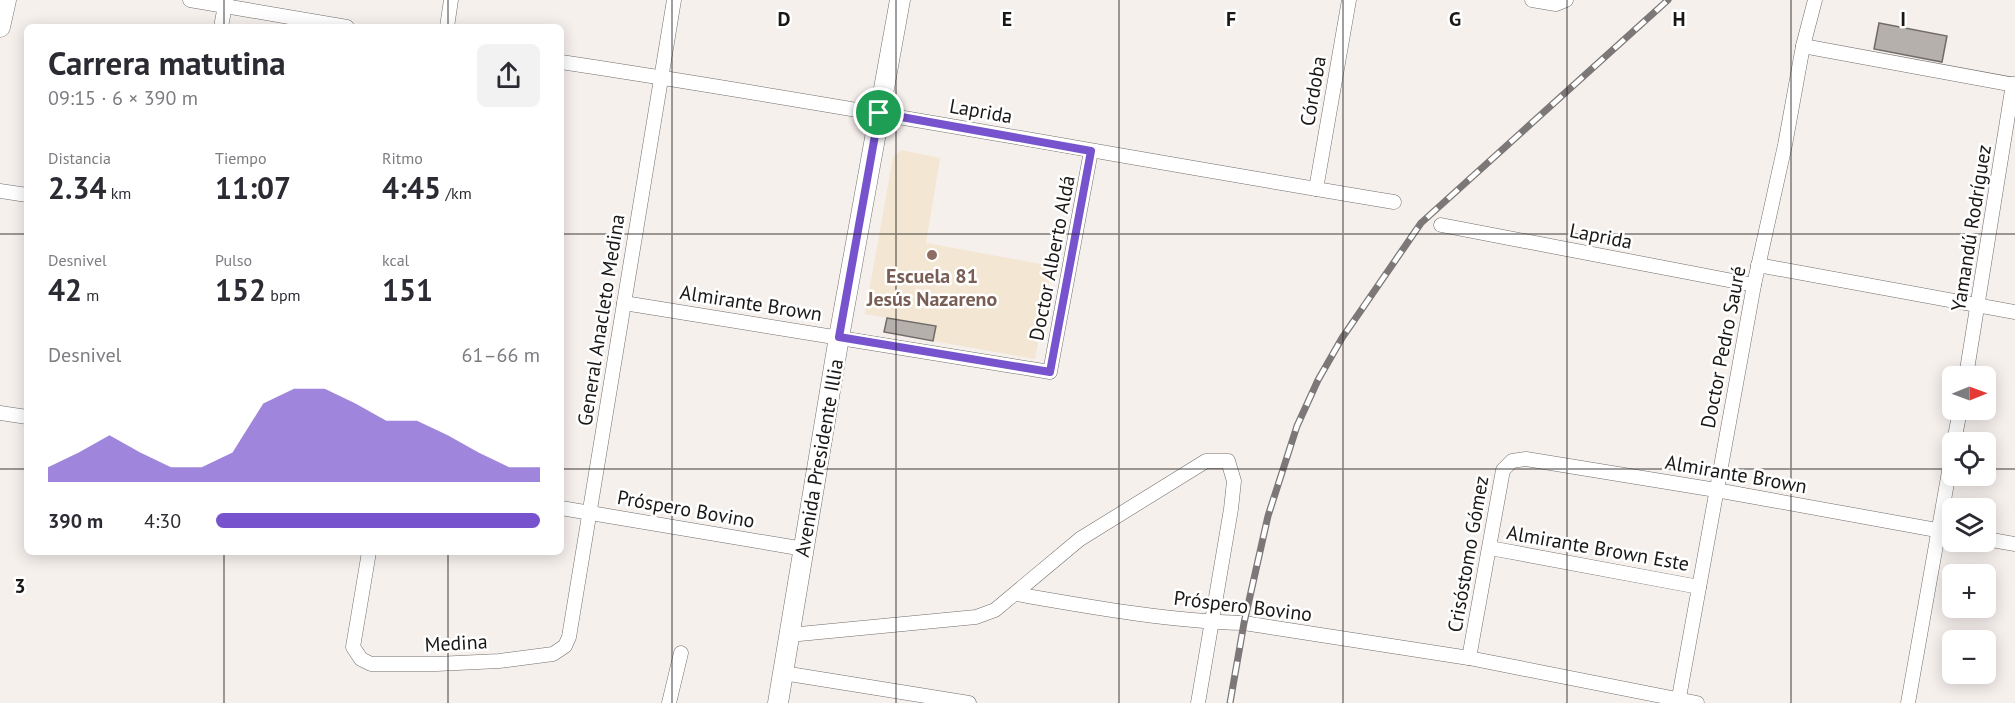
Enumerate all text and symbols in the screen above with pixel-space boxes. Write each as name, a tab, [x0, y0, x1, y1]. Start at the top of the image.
text: D	[778, 6, 791, 32]
text: E	[1002, 6, 1012, 32]
text: F	[1226, 6, 1236, 32]
text: G	[1449, 6, 1461, 32]
text: H	[1672, 6, 1686, 32]
text: I	[1900, 6, 1906, 32]
text: Carrera matutina	[48, 41, 286, 84]
button: share	[477, 44, 540, 107]
street label: Córdoba	[1294, 54, 1332, 128]
text: 09:15 · 6 × 390 m	[48, 85, 198, 111]
pin	[853, 87, 904, 138]
street label: Laprida	[947, 93, 1015, 129]
icon: arrive	[862, 96, 895, 129]
street label: Yamandú Rodríguez	[1945, 143, 1997, 313]
text: Distancia	[48, 148, 111, 168]
text: Tiempo	[215, 148, 267, 168]
text: Ritmo	[382, 148, 423, 168]
text: 2.34	[48, 168, 106, 207]
text: 11:07	[215, 168, 291, 207]
text: 4:45	[382, 168, 441, 207]
street label: Doctor Alberto Aldá	[1023, 173, 1081, 343]
text: km	[106, 183, 131, 203]
text: /km	[441, 183, 472, 203]
street label: General Anacleto Medina	[571, 212, 631, 428]
street label: Laprida	[1567, 217, 1635, 255]
marker: Escuela 81 Jesús Nazareno	[925, 248, 939, 262]
text: Desnivel	[48, 250, 107, 270]
text: Pulso	[215, 250, 252, 270]
text: kcal	[382, 250, 409, 270]
place label: Escuela 81 Jesús Nazareno	[866, 263, 998, 312]
street label: Doctor Pedro Sauré	[1695, 264, 1751, 430]
text: 42	[48, 270, 82, 309]
text: 152	[215, 270, 266, 309]
text: 151	[382, 270, 433, 309]
street label: Almirante Brown	[678, 279, 824, 327]
text: m	[82, 285, 99, 305]
text: bpm	[266, 285, 301, 305]
text: Desnivel	[48, 342, 121, 368]
text: 61–66 m	[462, 342, 540, 368]
street label: Avenida Presidente Illia	[789, 357, 849, 559]
north arrow	[1942, 366, 1996, 420]
map controls	[1942, 366, 1996, 684]
button: locate	[1942, 432, 1996, 486]
street label: Almirante Brown	[1663, 449, 1809, 499]
street label: Crisóstomo Gómez	[1441, 474, 1495, 634]
street label: Próspero Bovino	[615, 484, 757, 534]
button: layers	[1942, 498, 1996, 552]
text: 390 m	[48, 508, 103, 534]
text: 4:30	[144, 508, 181, 534]
street label: Almirante Brown Este	[1505, 519, 1691, 577]
button: +	[1942, 564, 1996, 618]
text: 3	[14, 573, 26, 599]
street label: Próspero Bovino	[1172, 585, 1314, 627]
street label: Medina	[424, 628, 488, 658]
button: −	[1942, 630, 1996, 684]

